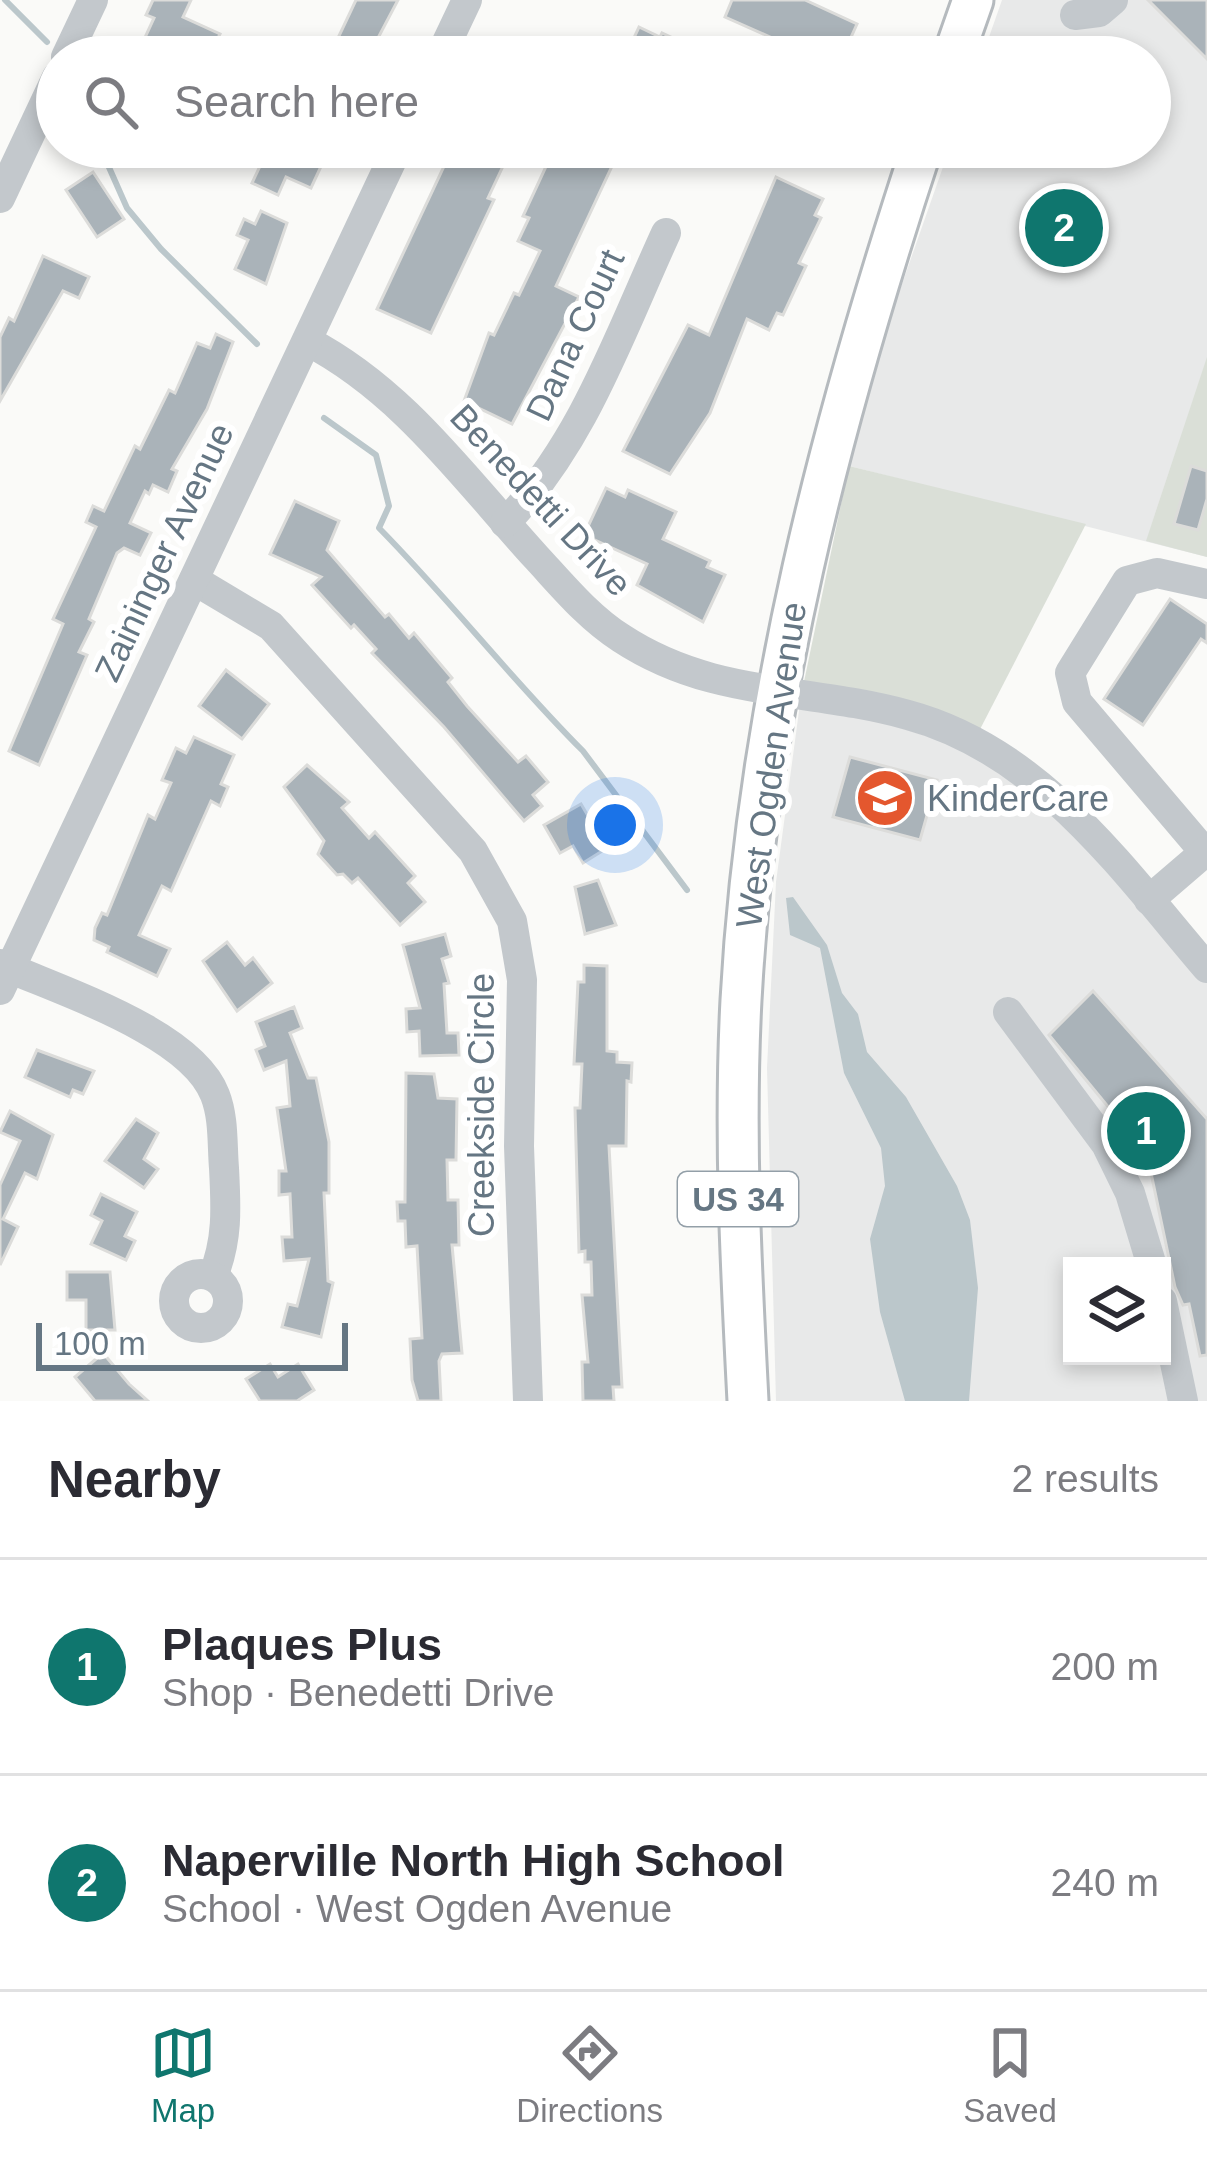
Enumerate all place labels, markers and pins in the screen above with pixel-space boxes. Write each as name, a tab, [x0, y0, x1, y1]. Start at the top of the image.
pin: 2	[1025, 183, 1103, 273]
school or university icon: KinderCare	[854, 767, 916, 829]
place label: KinderCare	[927, 778, 1109, 819]
pin: 1	[1107, 1086, 1185, 1176]

